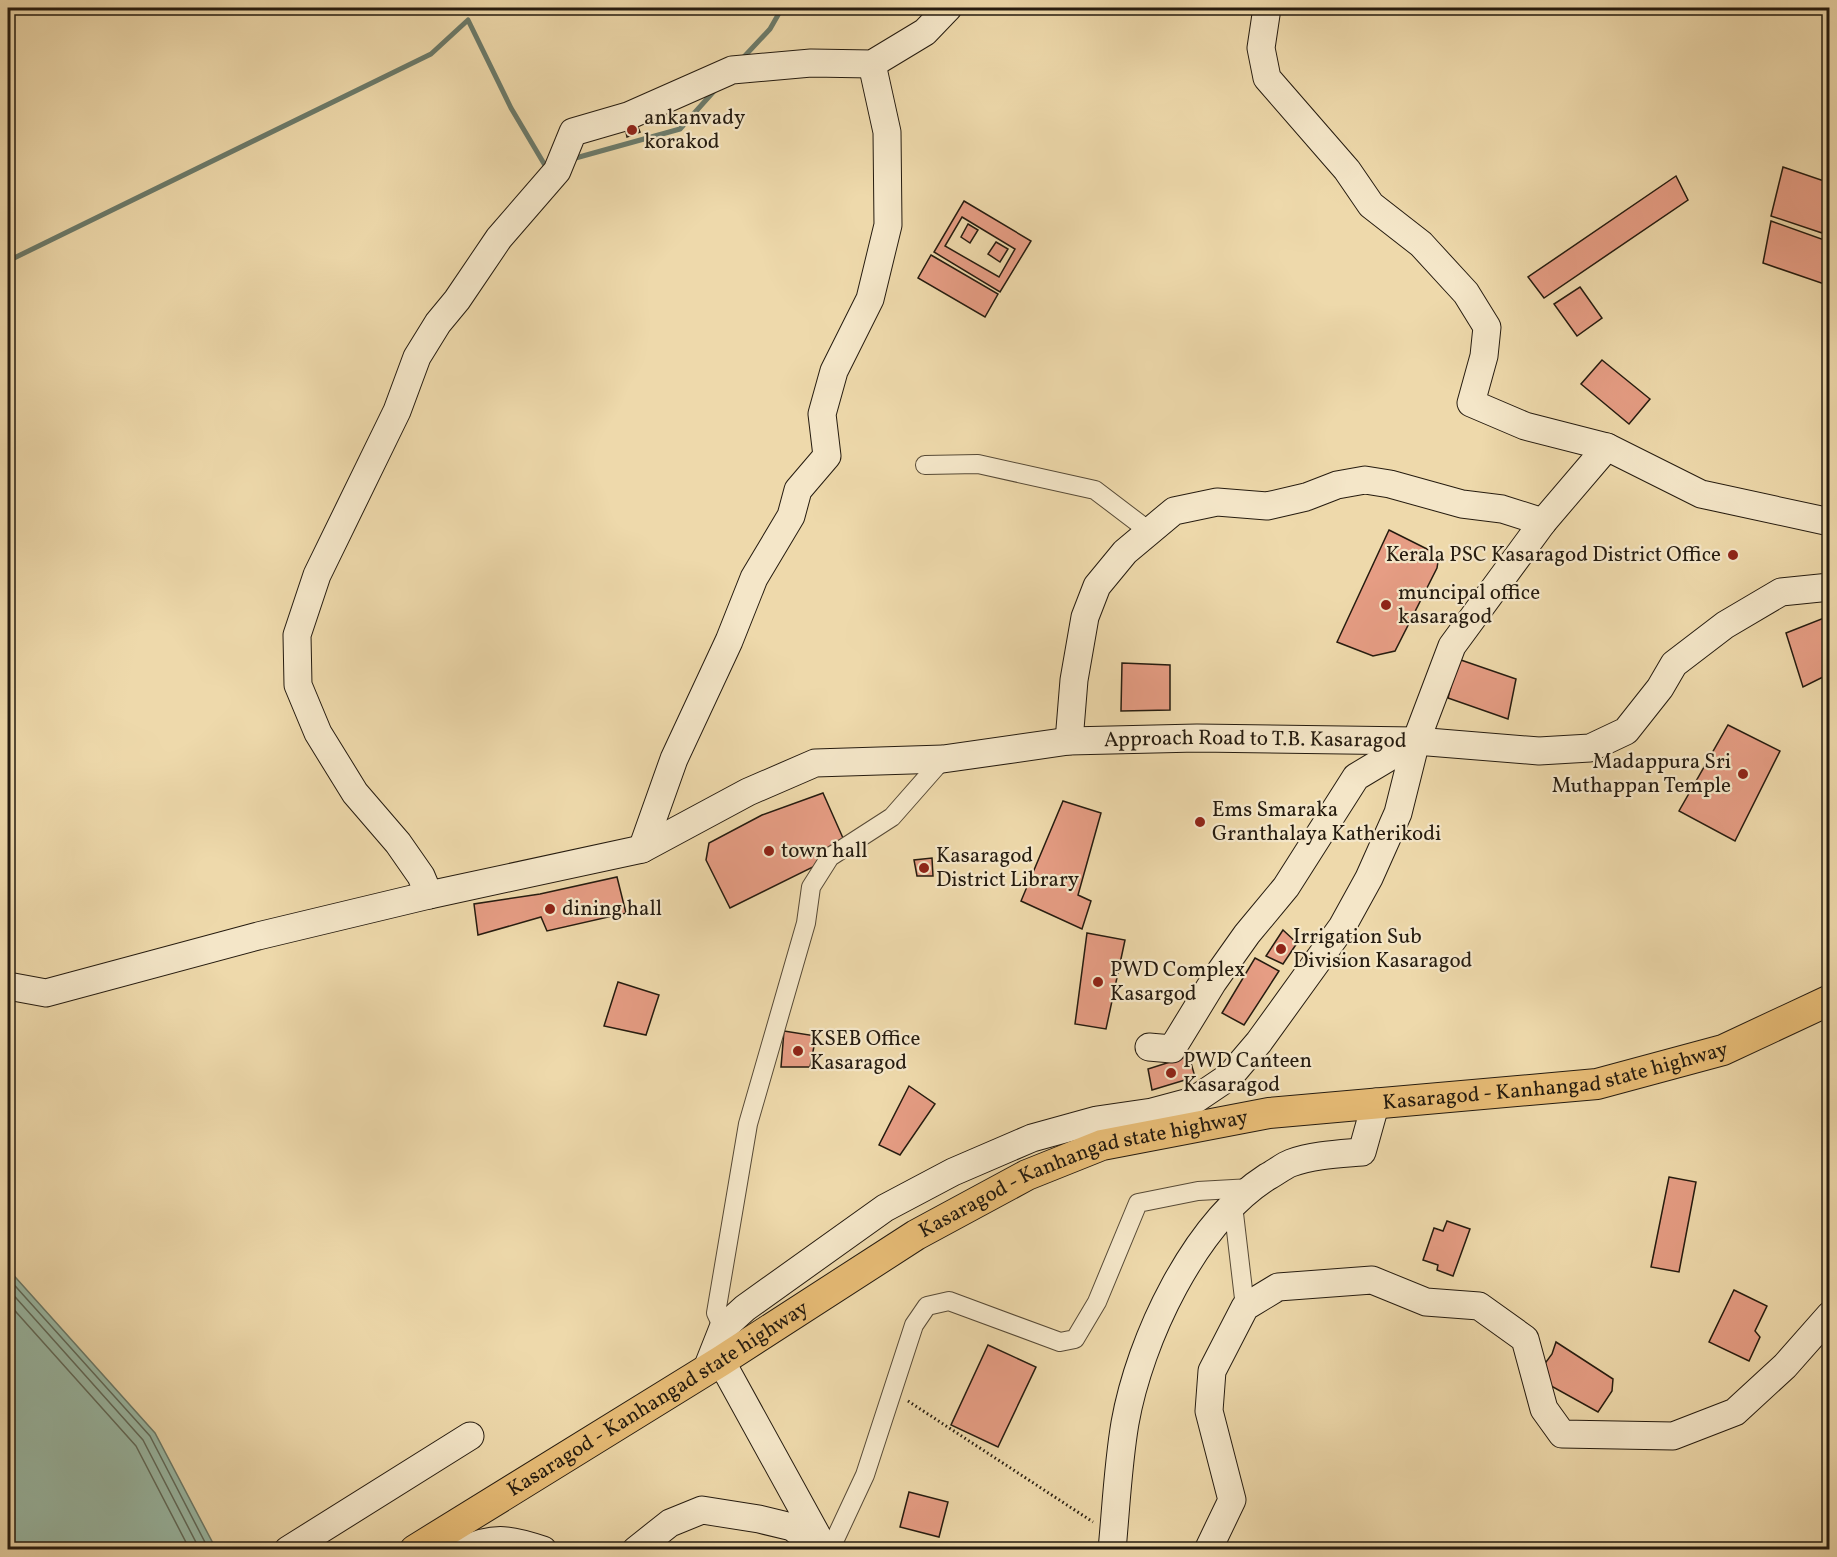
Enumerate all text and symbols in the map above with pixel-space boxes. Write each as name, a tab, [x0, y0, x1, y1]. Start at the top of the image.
place label: ankanvady korakod	[644, 104, 746, 157]
marker: ankanvady korakod	[625, 123, 639, 137]
place label: Kerala PSC Kasaragod District Office	[1386, 541, 1721, 570]
marker: Kerala PSC Kasaragod District Office	[1726, 548, 1740, 562]
place label: muncipal office kasaragod	[1398, 579, 1540, 632]
marker: muncipal office kasaragod	[1379, 598, 1393, 612]
street label: Approach Road to T.B. Kasaragod	[1104, 723, 1407, 755]
place label: Madappura Sri Muthappan Temple	[1552, 748, 1731, 801]
marker: Madappura Sri Muthappan Temple	[1736, 767, 1750, 781]
place label: Ems Smaraka Granthalaya Katherikodi	[1212, 796, 1441, 849]
marker: Ems Smaraka Granthalaya Katherikodi	[1193, 815, 1207, 829]
place label: town hall	[781, 837, 868, 866]
place label: Kasaragod District Library	[936, 842, 1080, 895]
marker: town hall	[762, 844, 776, 858]
marker: Kasaragod District Library	[917, 861, 931, 875]
place label: dining hall	[562, 895, 662, 924]
marker: dining hall	[543, 902, 557, 916]
place label: Irrigation Sub Division Kasaragod	[1293, 923, 1472, 976]
marker: Irrigation Sub Division Kasaragod	[1274, 942, 1288, 956]
place label: PWD Complex Kasargod	[1110, 956, 1245, 1009]
marker: PWD Complex Kasargod	[1091, 975, 1105, 989]
place label: KSEB Office Kasaragod	[810, 1025, 920, 1078]
street label: Kasaragod - Kanhangad state highway	[1381, 1035, 1732, 1117]
marker: KSEB Office Kasaragod	[791, 1044, 805, 1058]
place label: PWD Canteen Kasaragod	[1183, 1047, 1312, 1100]
marker: PWD Canteen Kasaragod	[1164, 1066, 1178, 1080]
street label: Kasaragod - Kanhangad state highway	[914, 1103, 1251, 1245]
street label: Kasaragod - Kanhangad state highway	[502, 1293, 815, 1504]

